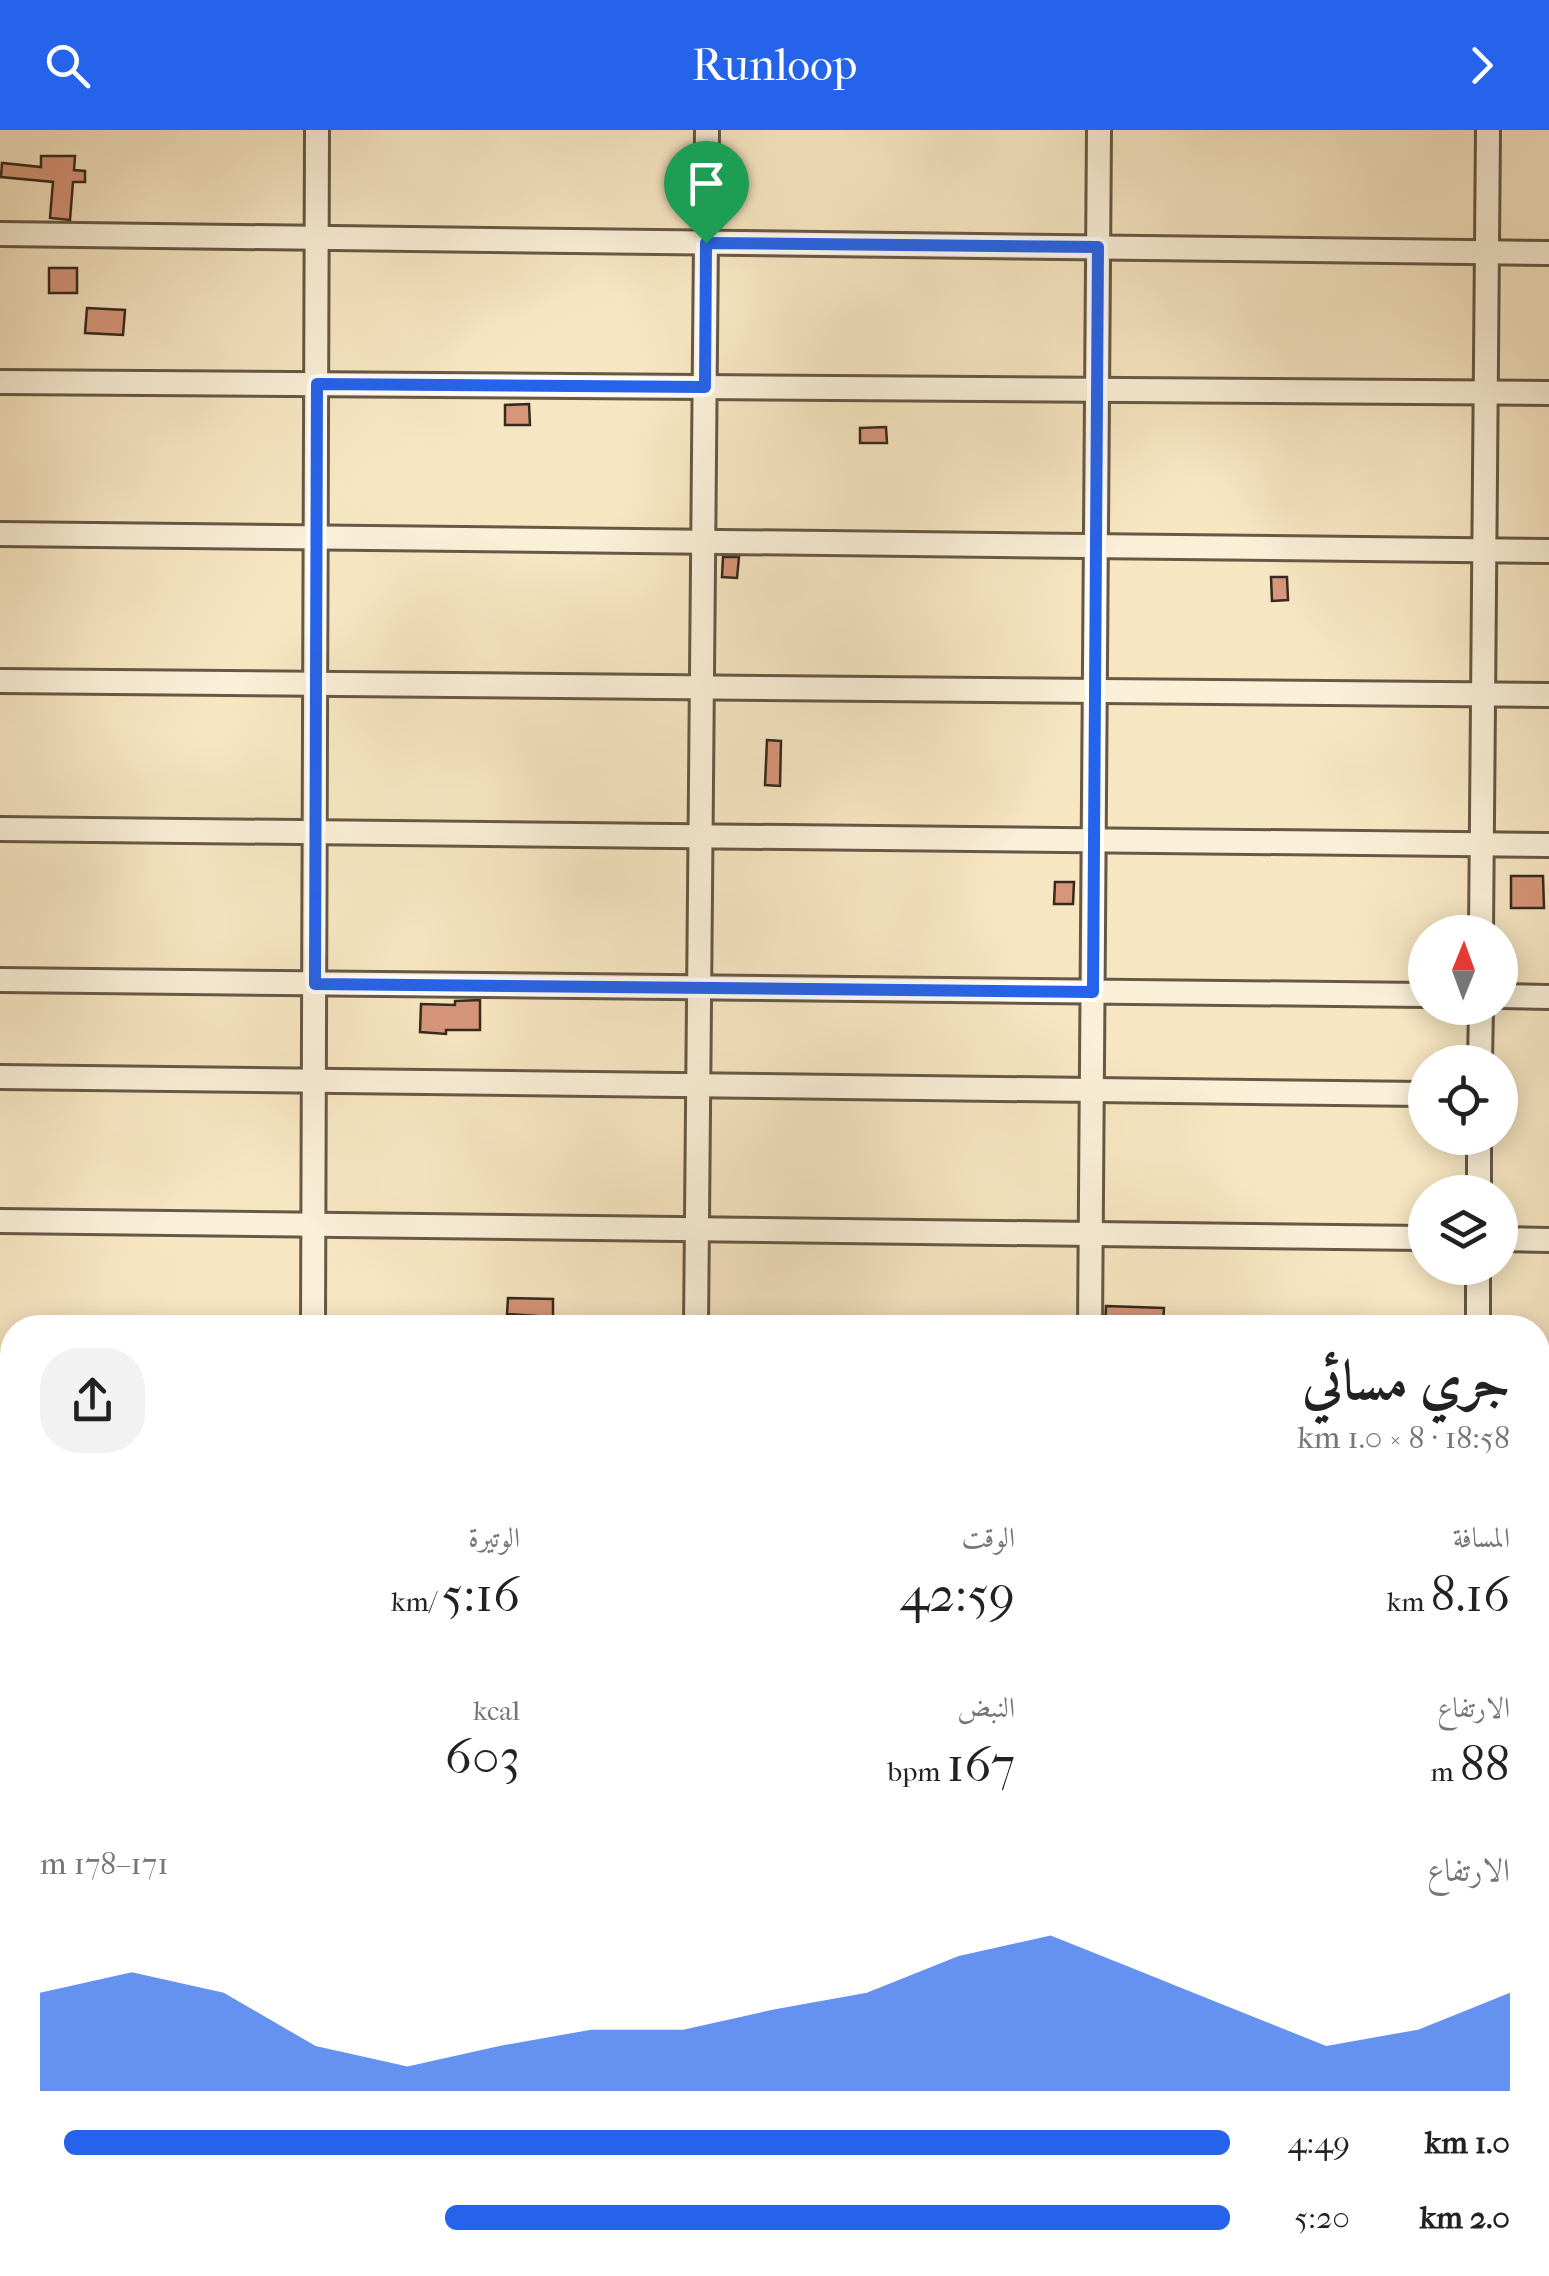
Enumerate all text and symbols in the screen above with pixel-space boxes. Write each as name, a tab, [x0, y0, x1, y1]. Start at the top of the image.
icon: search	[40, 38, 95, 93]
icon: forward	[1454, 38, 1509, 93]
text: Runloop	[692, 39, 857, 92]
pin	[664, 141, 749, 244]
icon: arrive	[679, 156, 734, 211]
north arrow	[1408, 915, 1518, 1025]
map controls	[1408, 915, 1518, 1285]
button: locate	[1408, 1045, 1518, 1155]
button: layers	[1408, 1175, 1518, 1285]
button: share	[40, 1348, 145, 1453]
text: جري مسائي	[1302, 1349, 1510, 1413]
text: 18:58 · 8 × 1.0 km	[1297, 1419, 1510, 1456]
text: الوتيرة	[468, 1521, 520, 1554]
text: الوقت	[961, 1521, 1015, 1554]
text: المسافة	[1453, 1521, 1510, 1554]
text: 5:16	[442, 1565, 520, 1624]
text: 42:59	[900, 1565, 1015, 1624]
text: 8.16	[1431, 1565, 1510, 1624]
text: /km	[391, 1585, 442, 1618]
text: km	[1387, 1585, 1431, 1618]
text: النبض	[957, 1691, 1015, 1724]
text: الارتفاع	[1437, 1691, 1510, 1724]
text: kcal	[473, 1694, 520, 1727]
text: 603	[445, 1727, 520, 1786]
text: 167	[947, 1735, 1015, 1794]
text: 88	[1460, 1735, 1510, 1794]
text: bpm	[887, 1755, 947, 1788]
text: m	[1430, 1755, 1460, 1788]
text: 171–178 m	[40, 1845, 169, 1882]
text: الارتفاع	[1427, 1852, 1510, 1889]
text: 4:49	[1288, 2124, 1350, 2161]
text: 1.0 km	[1425, 2124, 1510, 2161]
text: 5:20	[1294, 2199, 1350, 2236]
text: 2.0 km	[1420, 2199, 1510, 2236]

